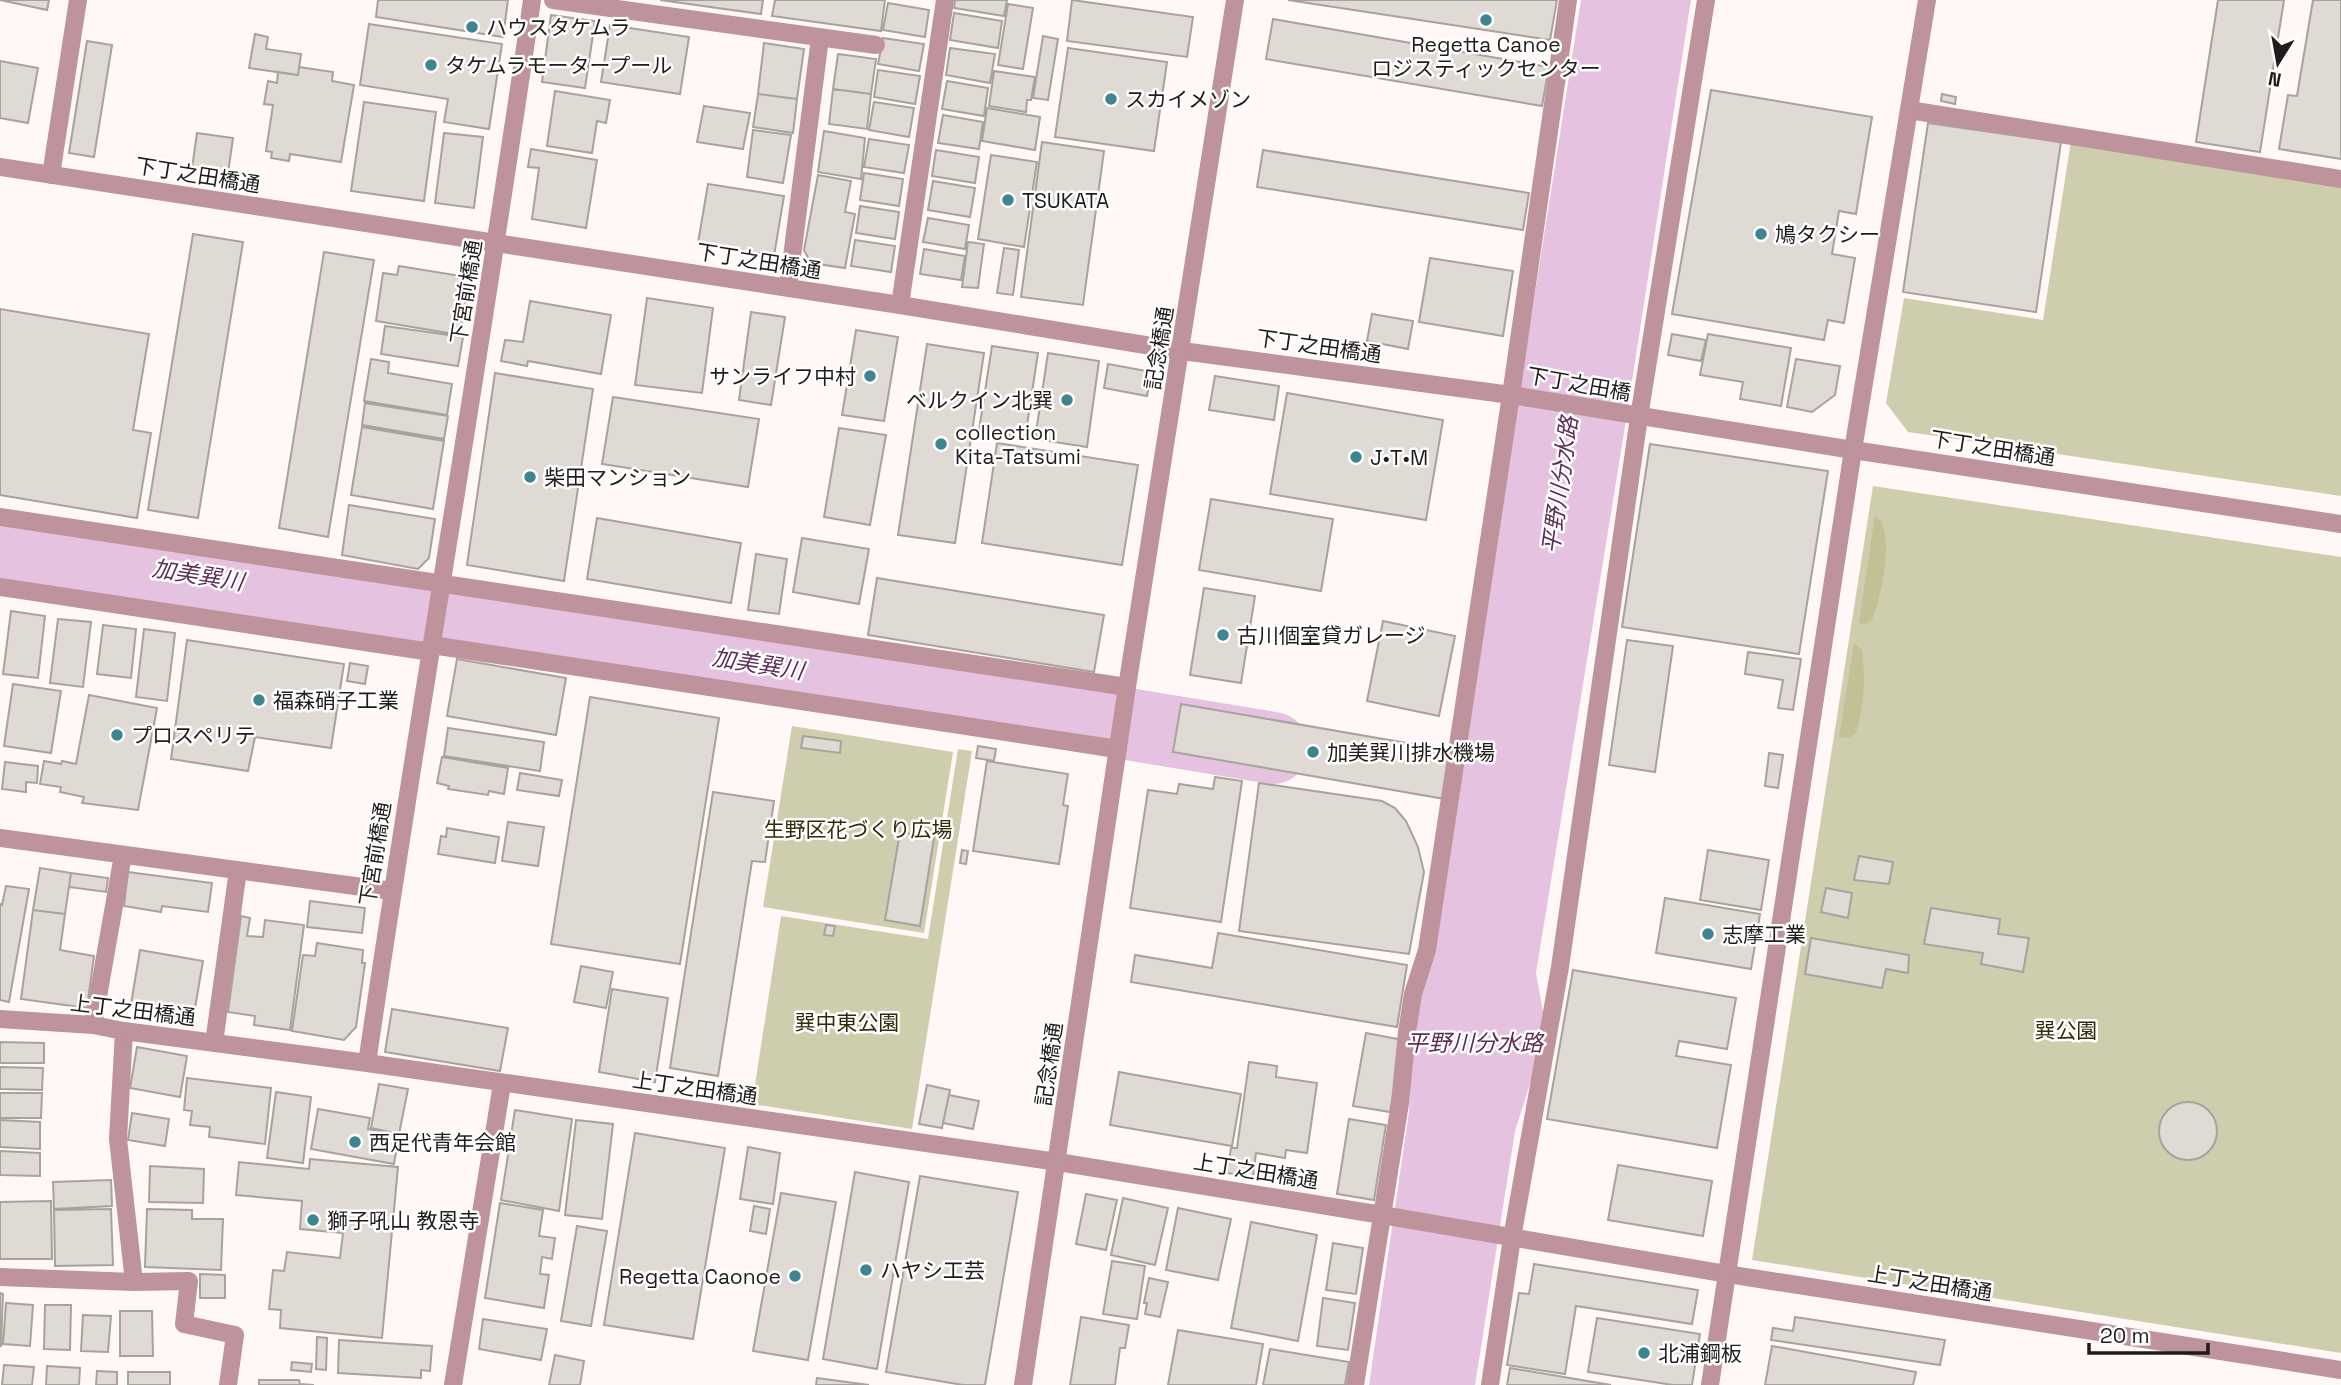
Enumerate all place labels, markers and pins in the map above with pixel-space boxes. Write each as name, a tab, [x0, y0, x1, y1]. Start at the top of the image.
marker: Regetta Canoe ロジスティックセンター	[1478, 12, 1494, 28]
place label: ハウスタケムラ	[486, 14, 630, 41]
marker: ハウスタケムラ	[464, 19, 480, 35]
place label: Regetta Canoe ロジスティックセンター	[1371, 31, 1601, 82]
place label: タケムラモータープール	[445, 52, 672, 79]
marker: タケムラモータープール	[423, 57, 439, 73]
place label: スカイメゾン	[1125, 86, 1251, 113]
marker: スカイメゾン	[1103, 91, 1119, 107]
place label: TSUKATA	[1022, 187, 1109, 214]
marker: TSUKATA	[1000, 192, 1016, 208]
place label: 鳩タクシー	[1775, 221, 1880, 248]
marker: 鳩タクシー	[1753, 226, 1769, 242]
place label: サンライフ中村	[709, 363, 856, 390]
marker: サンライフ中村	[862, 368, 878, 384]
place label: ベルクイン北巽	[906, 387, 1053, 414]
marker: ベルクイン北巽	[1059, 392, 1075, 408]
place label: collection Kita-Tatsumi	[955, 419, 1081, 470]
marker: collection Kita-Tatsumi	[933, 436, 949, 452]
place label: J•T•M	[1370, 444, 1428, 471]
marker: J•T•M	[1348, 449, 1364, 465]
place label: 柴田マンション	[544, 464, 691, 491]
marker: 柴田マンション	[522, 469, 538, 485]
place label: 古川個室貸ガレージ	[1237, 622, 1426, 649]
marker: 古川個室貸ガレージ	[1215, 627, 1231, 643]
place label: 福森硝子工業	[273, 687, 399, 714]
marker: 福森硝子工業	[251, 692, 267, 708]
place label: プロスペリテ	[131, 722, 256, 749]
marker: プロスペリテ	[109, 727, 125, 743]
place label: 加美巽川排水機場	[1327, 739, 1495, 766]
marker: 加美巽川排水機場	[1305, 744, 1321, 760]
place label: 志摩工業	[1722, 921, 1806, 948]
marker: 志摩工業	[1700, 926, 1716, 942]
place label: 西足代青年会館	[369, 1129, 516, 1156]
marker: 西足代青年会館	[347, 1134, 363, 1150]
place label: 獅子吼山 教恩寺	[327, 1207, 479, 1234]
marker: 獅子吼山 教恩寺	[305, 1212, 321, 1228]
place label: ハヤシ工芸	[880, 1257, 985, 1284]
marker: ハヤシ工芸	[858, 1262, 874, 1278]
place label: Regetta Caonoe	[619, 1263, 781, 1290]
marker: Regetta Caonoe	[787, 1268, 803, 1284]
place label: 北浦鋼板	[1658, 1340, 1742, 1367]
marker: 北浦鋼板	[1636, 1345, 1652, 1361]

